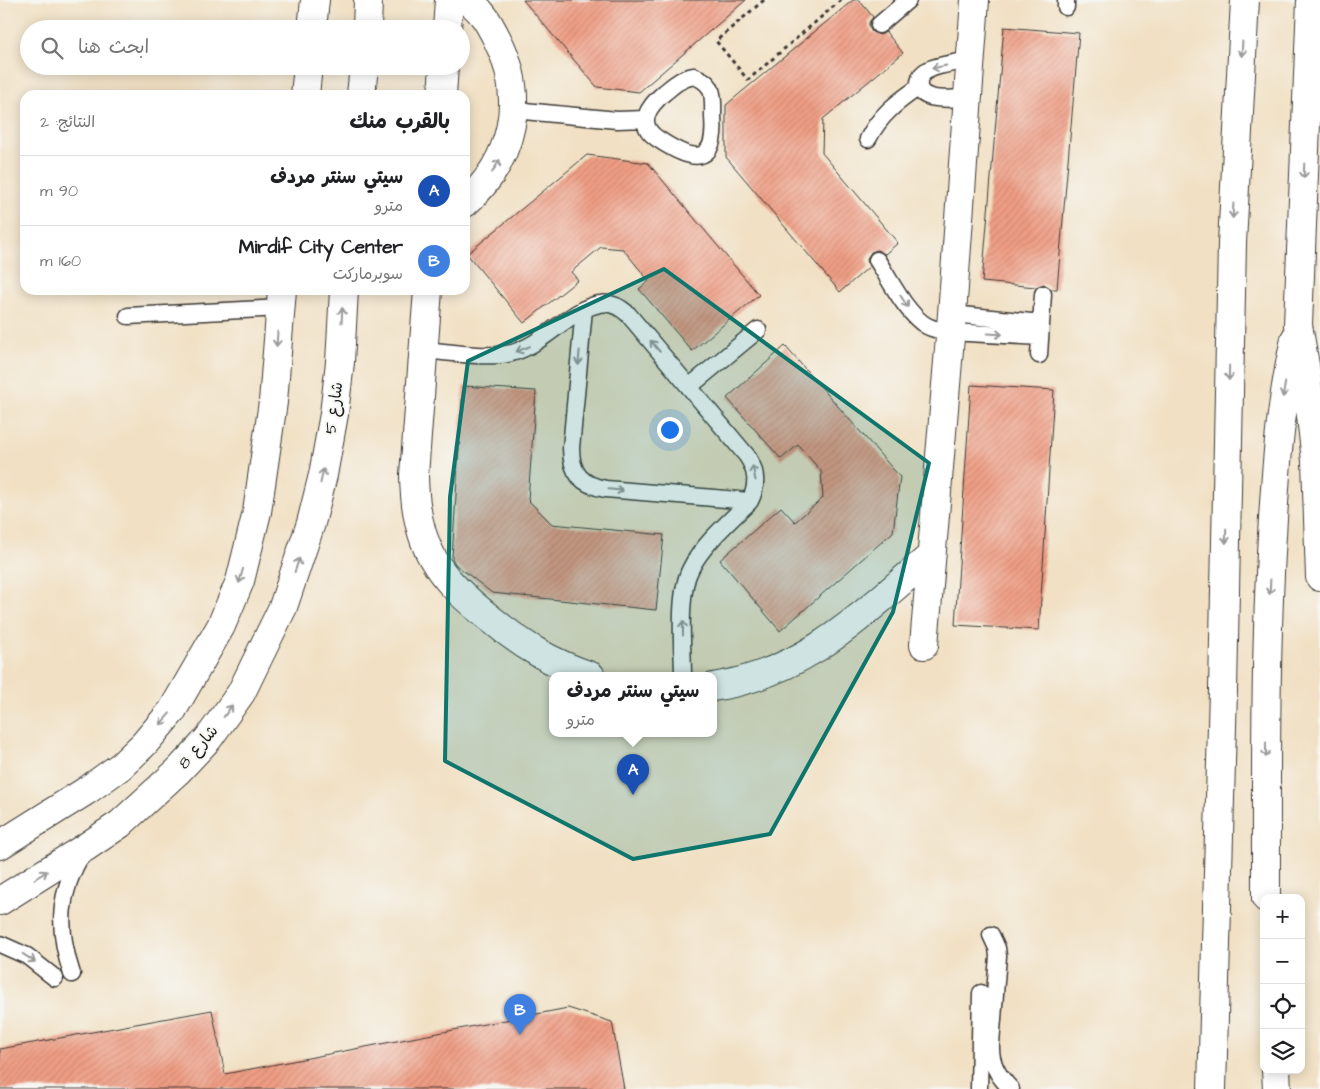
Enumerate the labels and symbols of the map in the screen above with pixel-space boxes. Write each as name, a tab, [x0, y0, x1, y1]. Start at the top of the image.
one-way arrow	[1238, 40, 1247, 56]
one-way arrow	[931, 63, 947, 72]
one-way arrow	[491, 159, 501, 173]
one-way arrow	[1300, 163, 1309, 179]
one-way arrow	[1229, 203, 1238, 219]
one-way arrow	[899, 294, 909, 308]
one-way arrow	[338, 307, 347, 323]
one-way arrow	[273, 330, 282, 346]
one-way arrow	[987, 330, 1003, 339]
one-way arrow	[649, 339, 660, 352]
one-way arrow	[516, 344, 531, 354]
one-way arrow	[575, 350, 584, 366]
one-way arrow	[1224, 365, 1234, 381]
street label: شارع 5	[319, 381, 349, 435]
one-way arrow	[1279, 382, 1289, 398]
your location	[657, 417, 683, 443]
one-way arrow	[749, 465, 758, 481]
one-way arrow	[318, 468, 327, 484]
one-way arrow	[608, 486, 624, 495]
one-way arrow	[1221, 528, 1231, 544]
one-way arrow	[293, 558, 302, 574]
one-way arrow	[236, 567, 245, 583]
one-way arrow	[1265, 579, 1274, 595]
one-way arrow	[678, 620, 688, 636]
one-way arrow	[222, 705, 233, 718]
one-way arrow	[159, 712, 171, 725]
street label: شارع 8	[173, 720, 223, 774]
one-way arrow	[1261, 741, 1271, 757]
pin: A	[617, 754, 649, 795]
one-way arrow	[34, 870, 48, 880]
one-way arrow	[22, 953, 36, 963]
pin: B	[504, 994, 536, 1035]

